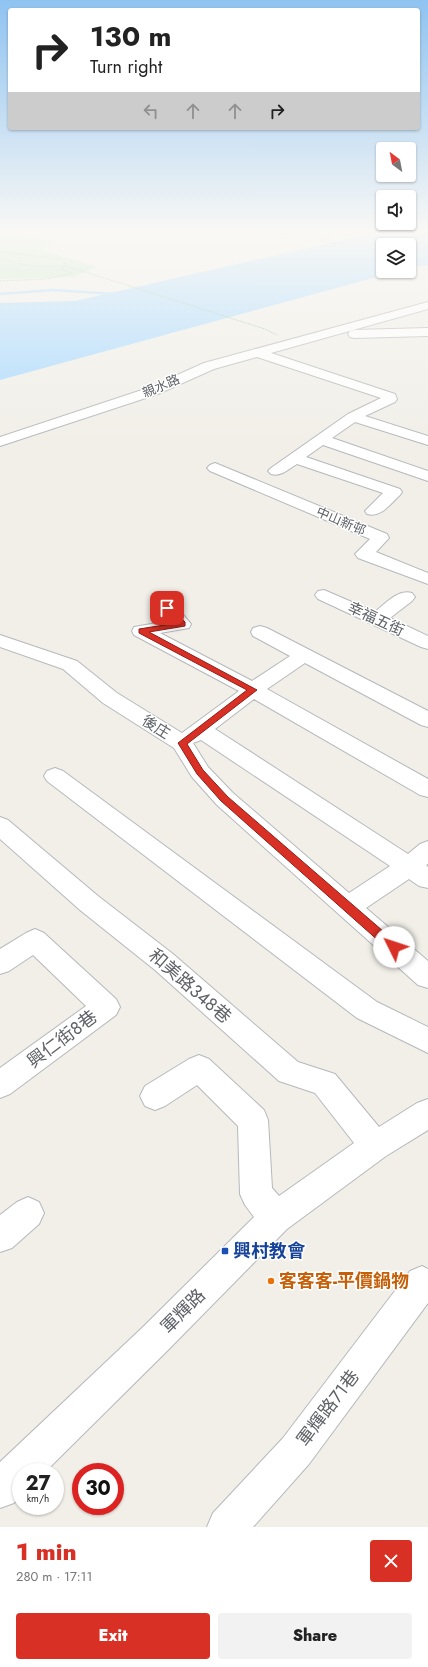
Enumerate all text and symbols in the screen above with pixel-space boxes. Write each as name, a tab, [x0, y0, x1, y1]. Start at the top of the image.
text: 130 m	[90, 16, 172, 57]
icon: right	[24, 24, 76, 76]
text: Turn right	[90, 54, 162, 80]
icon: left	[140, 100, 162, 122]
icon: ahead	[182, 100, 204, 122]
icon: ahead	[224, 100, 246, 122]
icon: right	[266, 100, 288, 122]
north arrow	[376, 142, 416, 182]
map controls	[376, 142, 416, 278]
button: sound	[376, 190, 416, 230]
button: layers	[376, 238, 416, 278]
street label: 親水路	[139, 370, 183, 402]
street label: 中山新邨	[313, 502, 369, 540]
pin	[150, 591, 184, 625]
street label: 幸福五街	[344, 596, 408, 642]
icon: arrive	[156, 597, 178, 619]
street label: 後庄	[137, 710, 175, 744]
position arrow	[373, 926, 415, 968]
street label: 和美路348巷	[143, 943, 237, 1029]
street label: 興仁街8巷	[22, 1004, 102, 1074]
place label: 興村教會	[233, 1238, 306, 1264]
marker: 興村教會	[220, 1246, 230, 1256]
place label: 客客客-平價鍋物	[279, 1268, 409, 1294]
marker: 客客客-平價鍋物	[266, 1276, 276, 1286]
street label: 軍輝路	[155, 1283, 211, 1339]
street label: 軍輝路71巷	[291, 1364, 365, 1452]
speed limit sign: 30	[72, 1463, 124, 1515]
text: 27	[25, 1469, 51, 1498]
text: km/h	[27, 1491, 49, 1506]
text: 1 min	[16, 1534, 77, 1569]
button: close	[370, 1540, 412, 1582]
text: 280 m · 17:11	[16, 1567, 92, 1586]
button: Exit	[16, 1613, 210, 1659]
button: Share	[218, 1613, 412, 1659]

